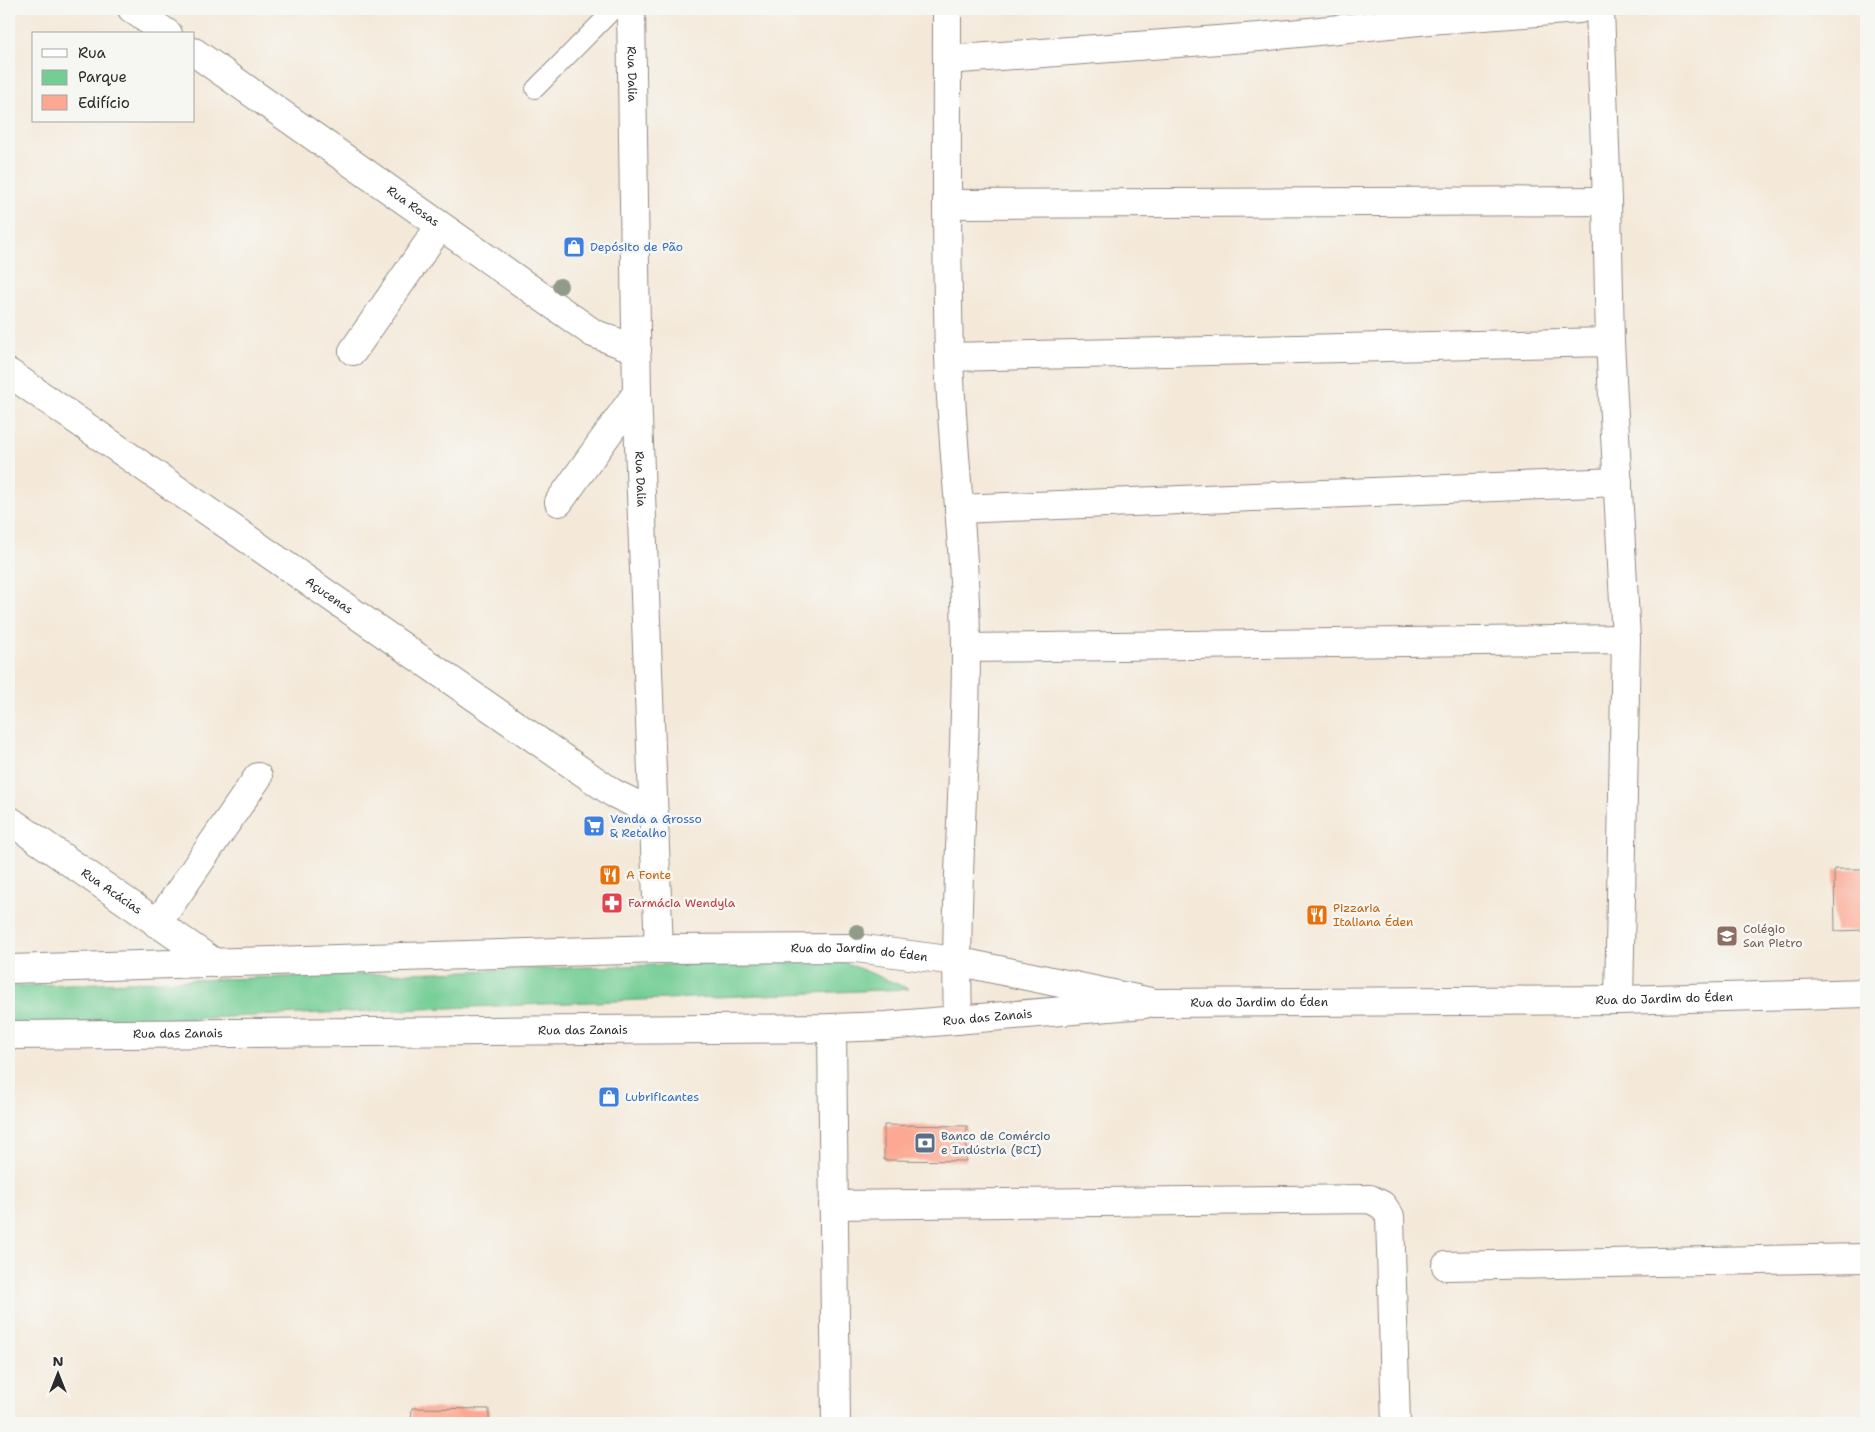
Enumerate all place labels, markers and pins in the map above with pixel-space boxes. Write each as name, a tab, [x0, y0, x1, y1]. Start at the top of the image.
shop icon: Depósito de Pão	[562, 235, 586, 259]
place label: Depósito de Pão	[590, 239, 683, 255]
place label: Venda a Grosso & Retalho	[610, 811, 702, 841]
supermarket icon: Venda a Grosso & Retalho	[582, 814, 606, 838]
restaurant icon: A Fonte	[598, 863, 622, 887]
place label: A Fonte	[626, 867, 671, 883]
pharmacy icon: Farmácia Wendyla	[600, 891, 624, 915]
place label: Farmácia Wendyla	[628, 895, 736, 911]
place label: Pizzaria Italiana Éden	[1333, 900, 1413, 930]
restaurant icon: Pizzaria Italiana Éden	[1305, 903, 1329, 927]
place label: Colégio San Pietro	[1743, 921, 1803, 951]
school or university icon: Colégio San Pietro	[1715, 924, 1739, 948]
shop icon: Lubrificantes	[597, 1085, 621, 1109]
place label: Lubrificantes	[625, 1089, 699, 1105]
place label: Banco de Comércio e Indústria (BCI)	[941, 1128, 1051, 1158]
bank icon: Banco de Comércio e Indústria (BCI)	[913, 1131, 937, 1155]

